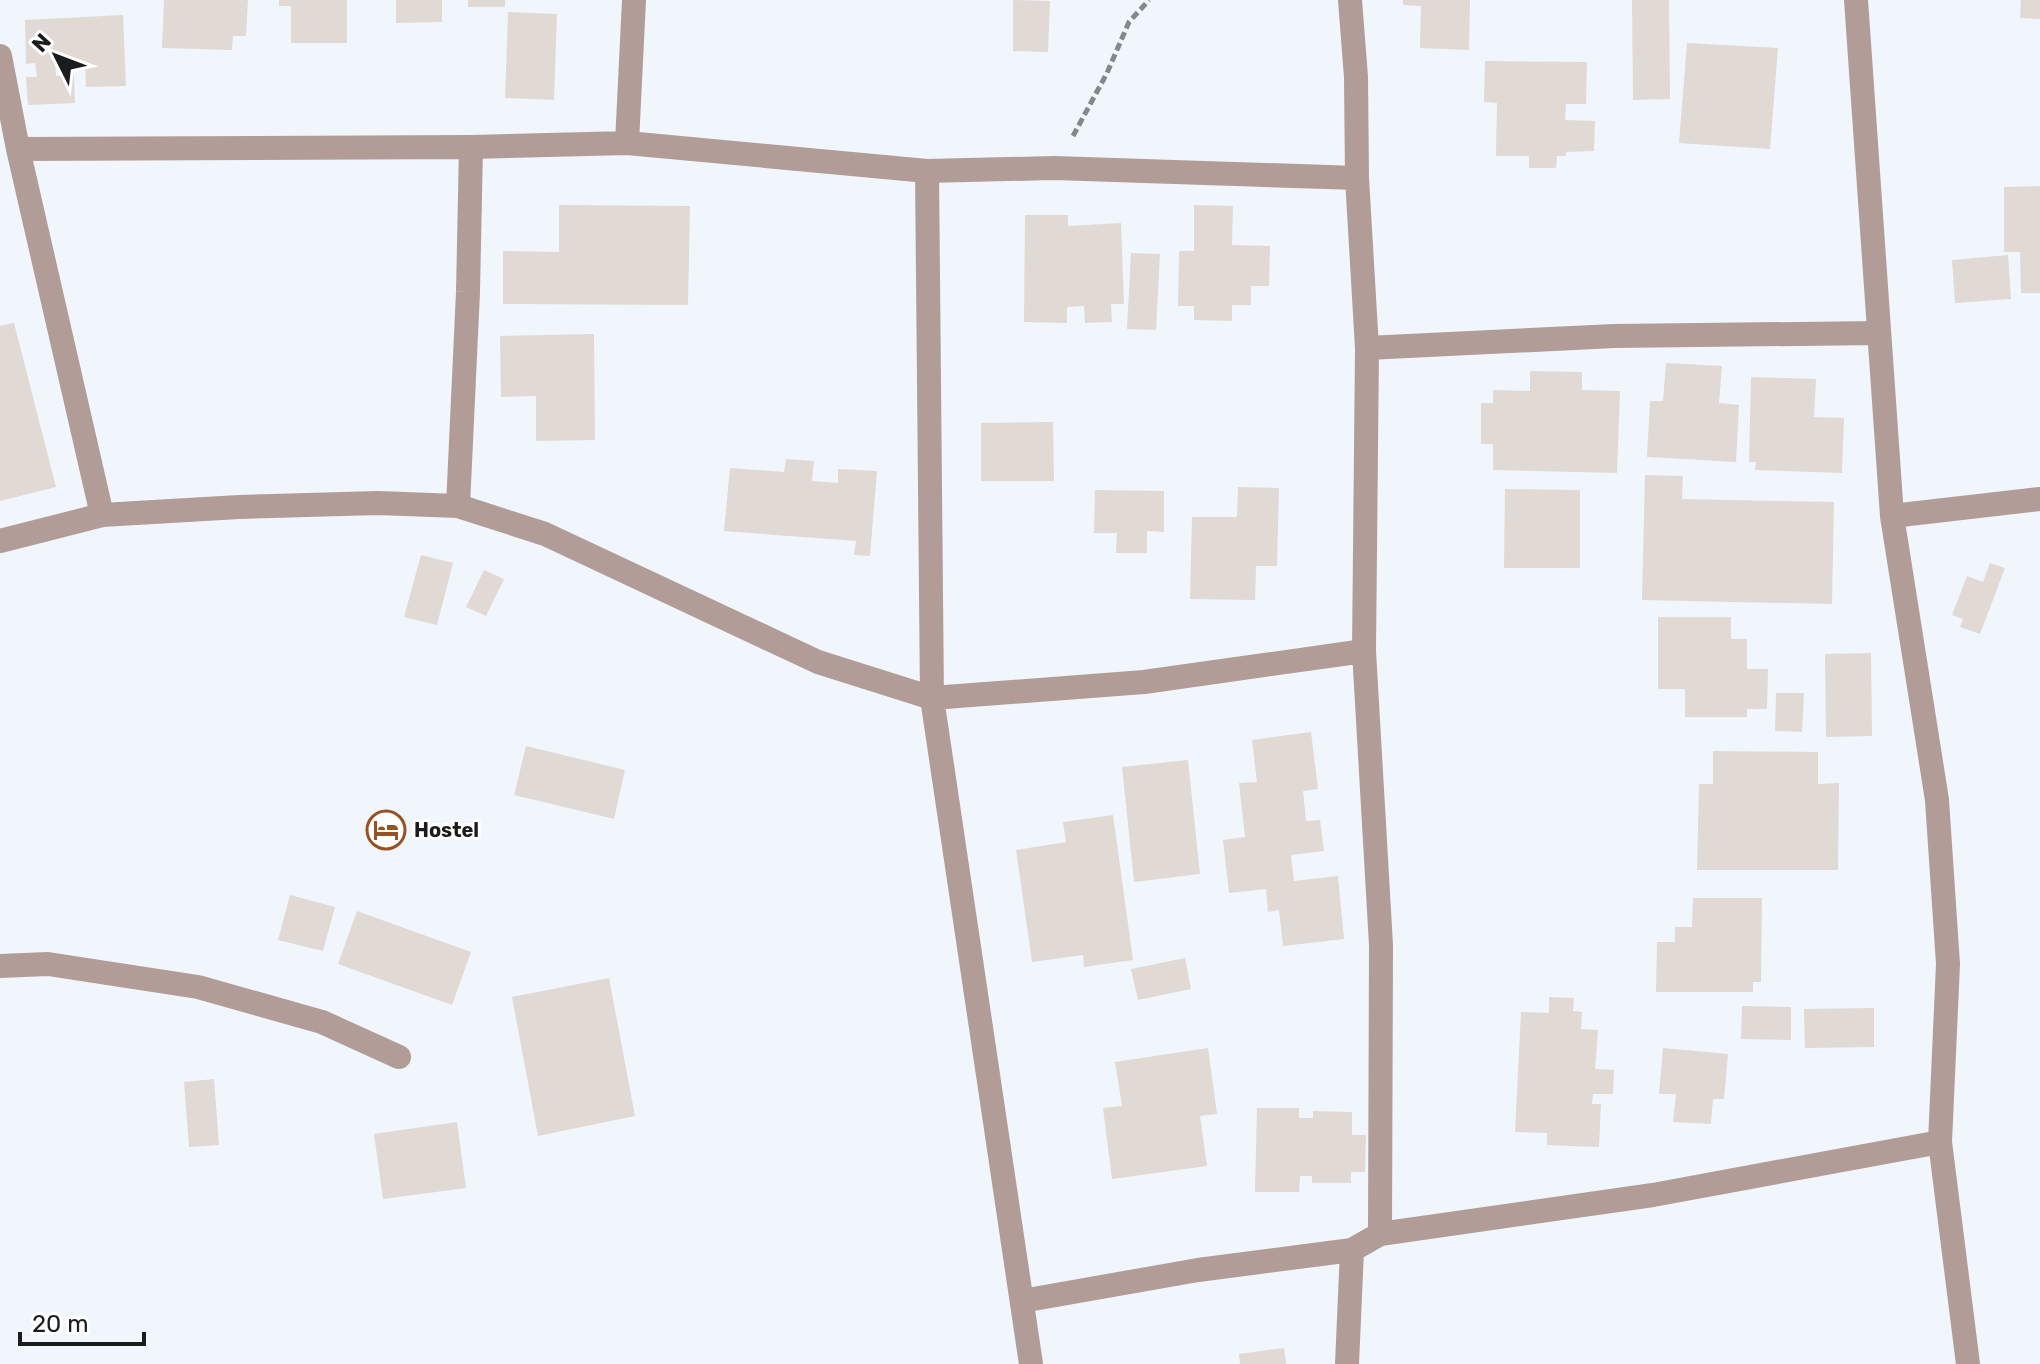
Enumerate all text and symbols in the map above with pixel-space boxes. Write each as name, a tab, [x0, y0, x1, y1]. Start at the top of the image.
north arrow	[16, 16, 96, 96]
text: N	[26, 28, 57, 58]
hotel icon: Hostel	[365, 809, 407, 851]
place label: Hostel	[414, 818, 479, 842]
scale bar	[20, 1296, 144, 1346]
text: 20 m	[32, 1310, 89, 1338]

